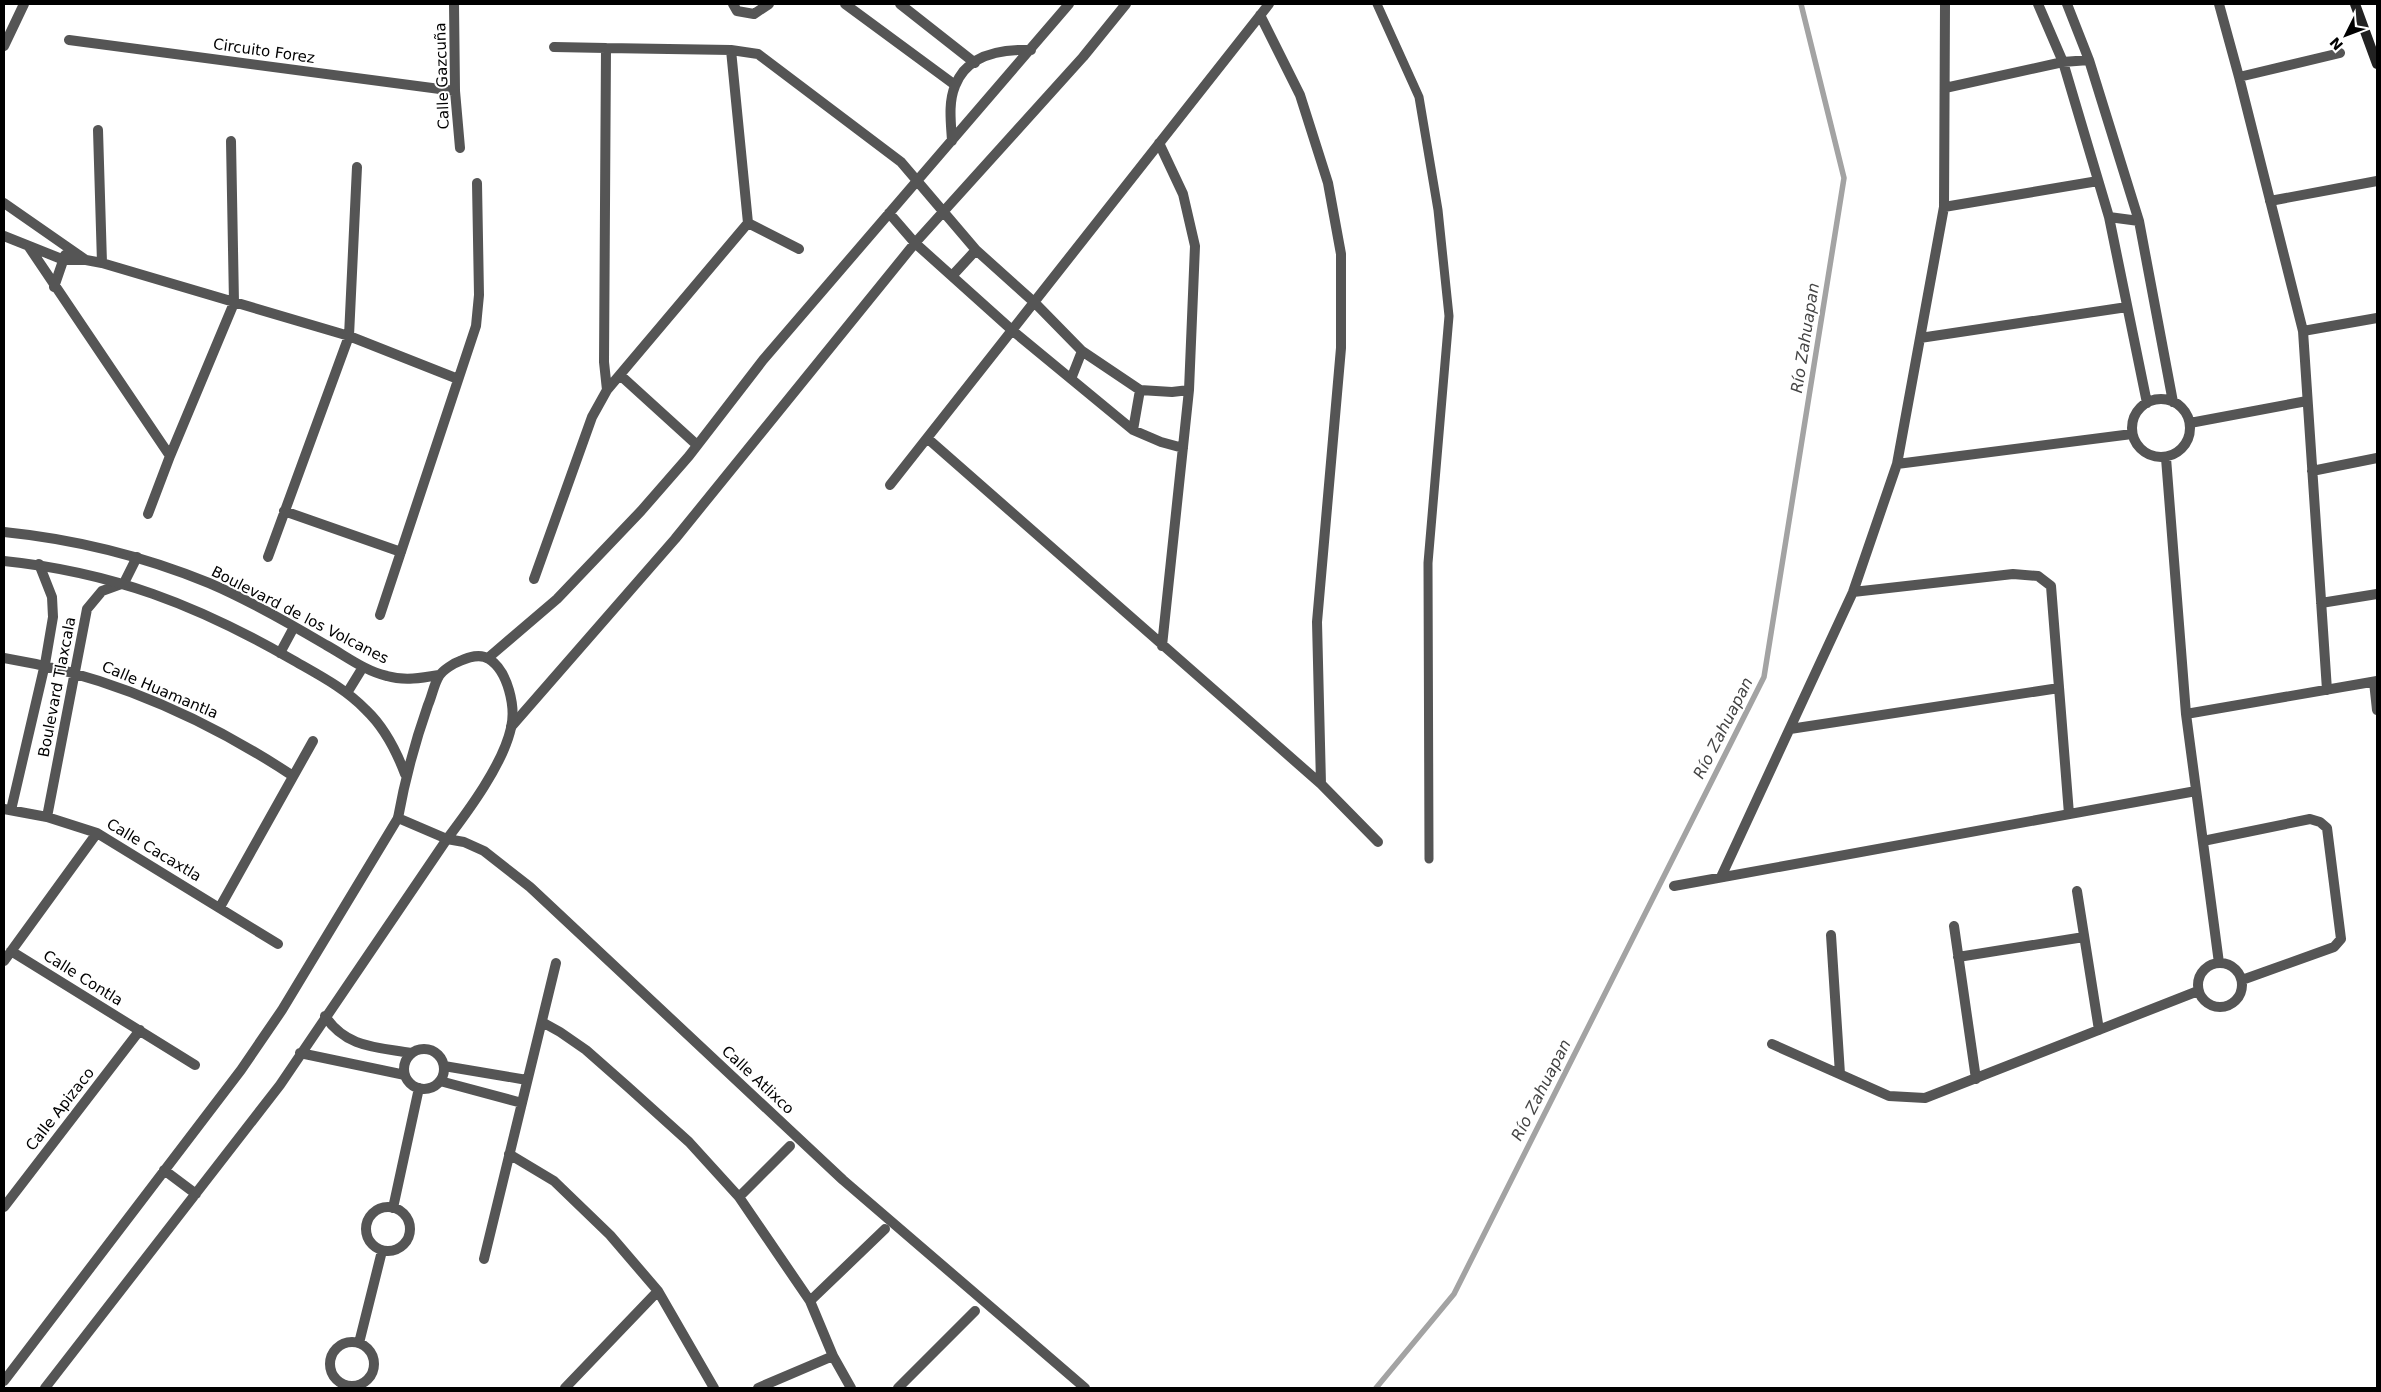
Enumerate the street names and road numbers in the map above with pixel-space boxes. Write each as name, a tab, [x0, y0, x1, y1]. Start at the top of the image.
street label: Calle Gazcuña	[431, 22, 453, 130]
street label: Circuito Forez	[212, 35, 316, 67]
street label: Boulevard de los Volcanes	[208, 562, 392, 668]
street label: Boulevard Tlaxcala	[35, 615, 79, 759]
street label: Calle Huamantla	[99, 657, 221, 723]
street label: Calle Cacaxtla	[103, 815, 205, 885]
street label: Calle Contla	[40, 946, 126, 1010]
street label: Calle Atlixco	[718, 1042, 798, 1118]
street label: Calle Apizaco	[22, 1064, 98, 1154]

